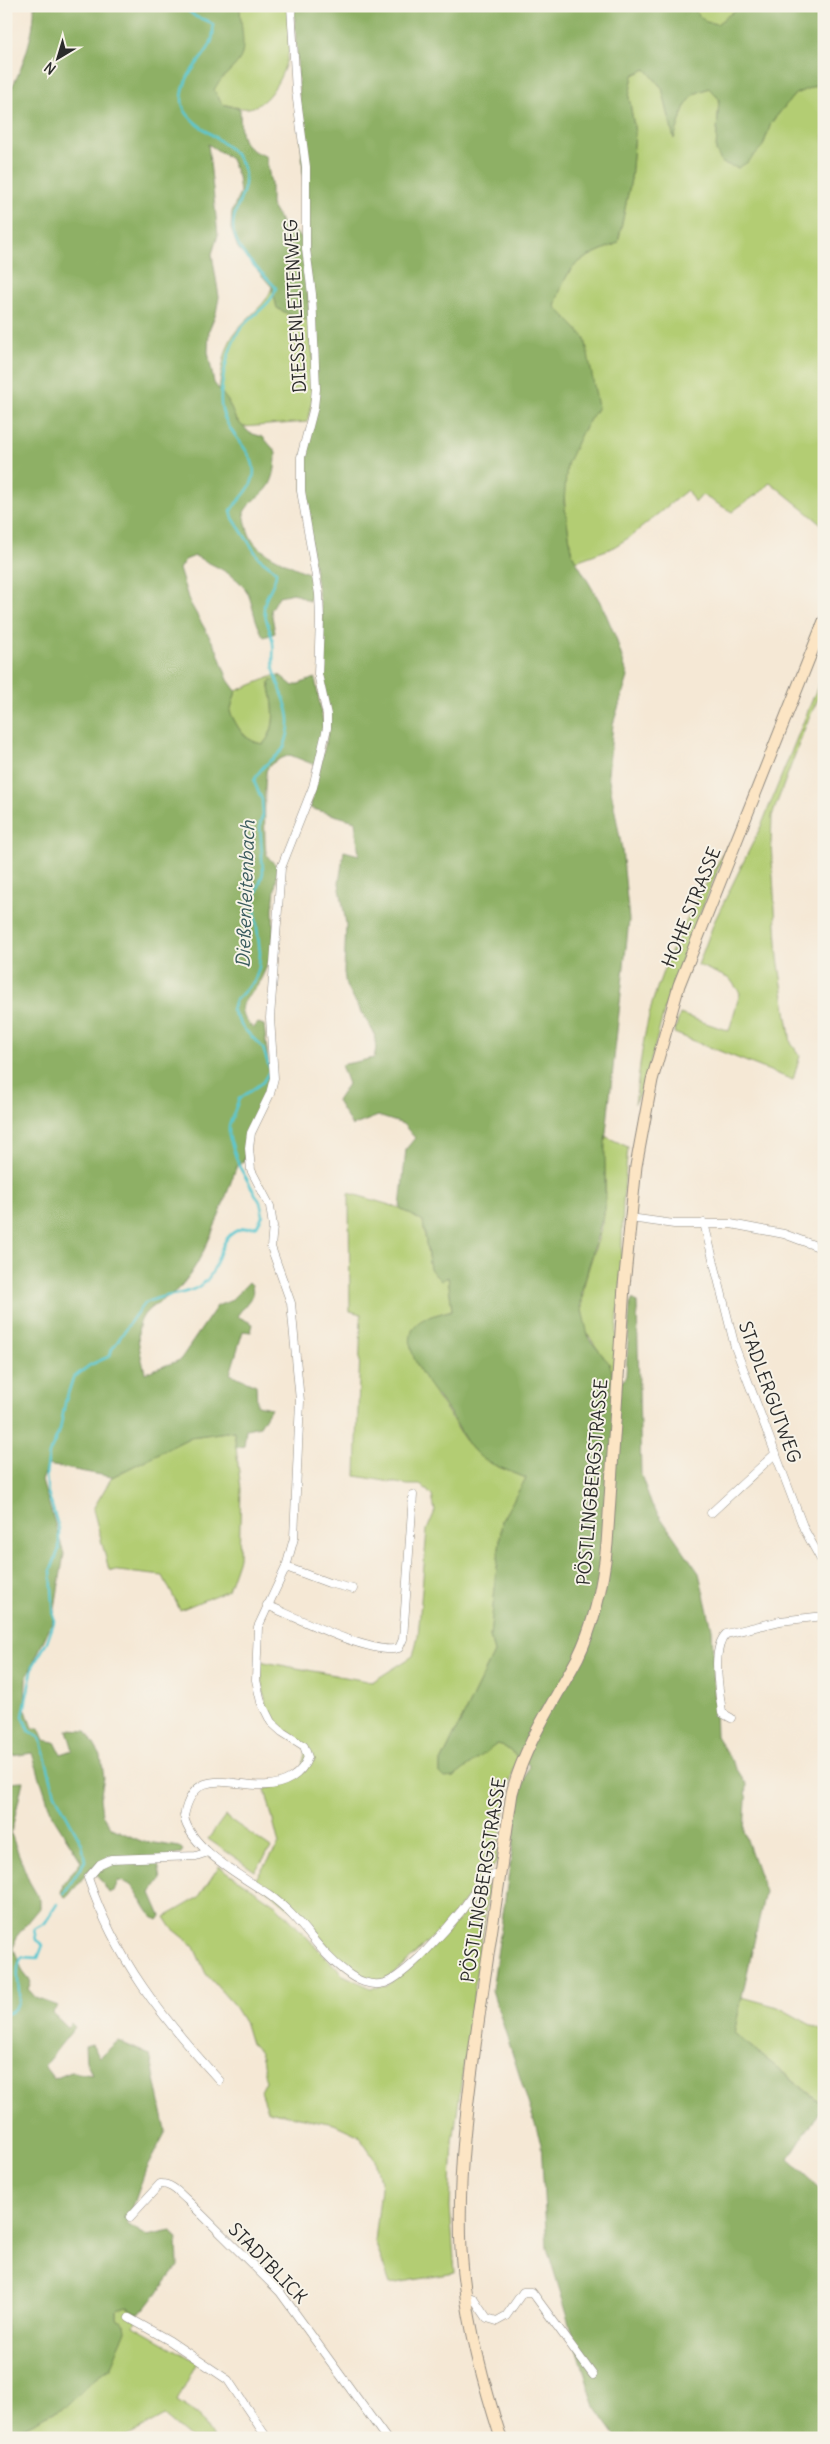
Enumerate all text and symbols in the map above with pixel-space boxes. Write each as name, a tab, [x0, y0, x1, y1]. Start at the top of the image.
north arrow	[32, 32, 82, 82]
text: N	[41, 58, 59, 78]
street label: DIESSENLEITENWEG	[279, 218, 311, 394]
water label: Dießenleitenbach	[230, 819, 260, 968]
street label: HOHE STRASSE	[656, 843, 726, 971]
street label: STADLERGUTWEG	[734, 1318, 806, 1466]
street label: PÖSTLINGBERGSTRASSE	[572, 1378, 612, 1586]
street label: PÖSTLINGBERGSTRASSE	[455, 1776, 511, 1984]
street label: STADTBLICK	[224, 2218, 312, 2308]

